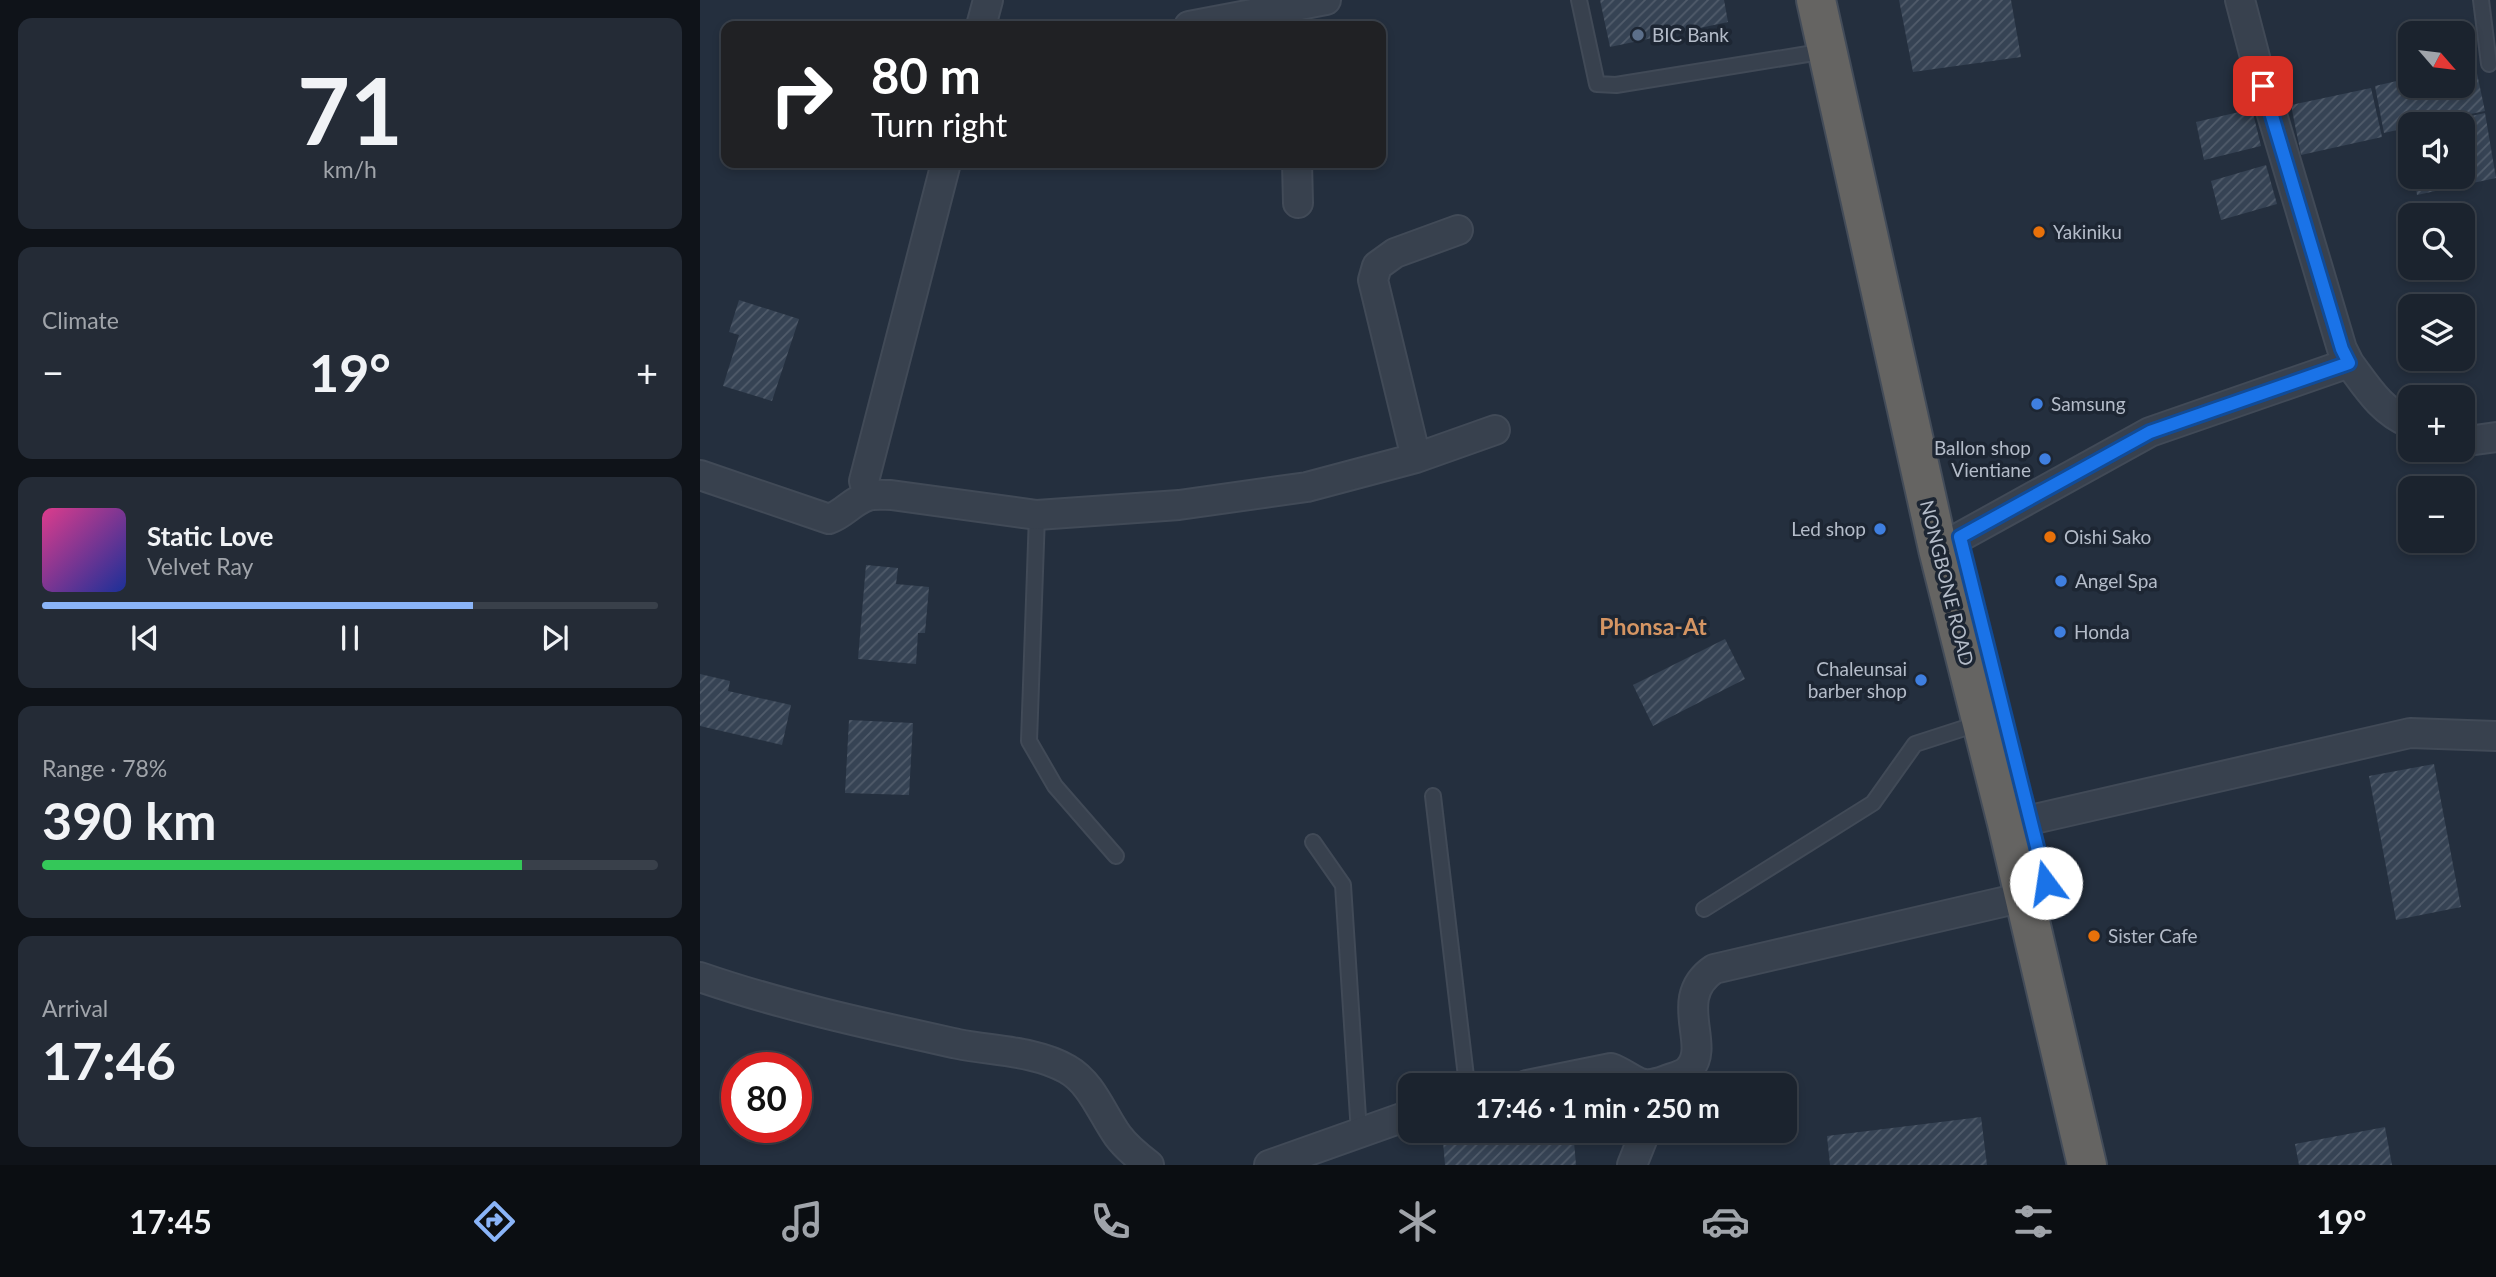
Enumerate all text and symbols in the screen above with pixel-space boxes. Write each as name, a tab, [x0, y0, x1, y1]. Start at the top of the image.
north arrow	[2398, 21, 2474, 98]
map controls	[2398, 21, 2475, 553]
place label: BIC Bank	[1652, 23, 1729, 46]
marker: BIC Bank	[1630, 27, 1646, 43]
text: 80 m	[871, 46, 981, 104]
icon: right	[756, 49, 847, 140]
text: 71	[297, 55, 403, 164]
pin	[2233, 56, 2293, 116]
icon: arrive	[2244, 67, 2282, 105]
text: Turn right	[871, 105, 1007, 144]
button: sound	[2398, 112, 2475, 189]
text: km/h	[323, 155, 377, 183]
button: search	[2398, 203, 2475, 280]
place label: Yakiniku	[2053, 220, 2122, 243]
marker: Yakiniku	[2031, 224, 2047, 240]
button: layers	[2398, 294, 2475, 371]
text: Climate	[42, 306, 119, 334]
text: 19°	[309, 341, 391, 403]
text: −	[42, 349, 64, 395]
text: +	[636, 349, 658, 395]
button: +	[2398, 385, 2475, 462]
place label: Samsung	[2051, 392, 2126, 415]
marker: Samsung	[2029, 396, 2045, 412]
place label: Ballon shop Vientiane	[1934, 436, 2031, 481]
marker: Ballon shop Vientiane	[2037, 451, 2053, 467]
button: −	[2398, 476, 2475, 553]
street label: NONGBONE ROAD	[1916, 498, 1979, 668]
place label: Led shop	[1791, 517, 1866, 540]
text: Static Love	[147, 520, 274, 552]
marker: Led shop	[1872, 521, 1888, 537]
place label: Oishi Sako	[2064, 525, 2151, 548]
marker: Oishi Sako	[2042, 529, 2058, 545]
text: Velvet Ray	[147, 552, 253, 580]
place label: Angel Spa	[2075, 569, 2158, 592]
marker: Angel Spa	[2053, 573, 2069, 589]
district label: Phonsa-At	[1599, 612, 1707, 640]
icon: previous	[126, 619, 164, 657]
icon: pause	[331, 619, 369, 657]
icon: next	[536, 619, 574, 657]
place label: Honda	[2074, 620, 2130, 643]
marker: Honda	[2052, 624, 2068, 640]
place label: Chaleunsai barber shop	[1808, 657, 1907, 702]
marker: Chaleunsai barber shop	[1913, 672, 1929, 688]
text: Range · 78%	[42, 754, 167, 782]
text: 390 km	[42, 789, 216, 851]
position arrow	[2009, 846, 2083, 920]
place label: Sister Cafe	[2108, 924, 2198, 947]
marker: Sister Cafe	[2086, 928, 2102, 944]
text: Arrival	[42, 994, 108, 1022]
text: 17:46	[42, 1029, 176, 1091]
speed limit sign: 80	[721, 1052, 812, 1143]
text: 17:46 · 1 min · 250 m	[1475, 1092, 1720, 1124]
icon: directions	[470, 1197, 519, 1246]
icon: music	[778, 1197, 827, 1246]
icon: phone	[1086, 1197, 1135, 1246]
icon: climate	[1393, 1197, 1442, 1246]
icon: car	[1701, 1197, 1750, 1246]
icon: filters	[2009, 1197, 2058, 1246]
text: 17:45	[129, 1202, 212, 1241]
text: 19°	[2316, 1202, 2367, 1241]

